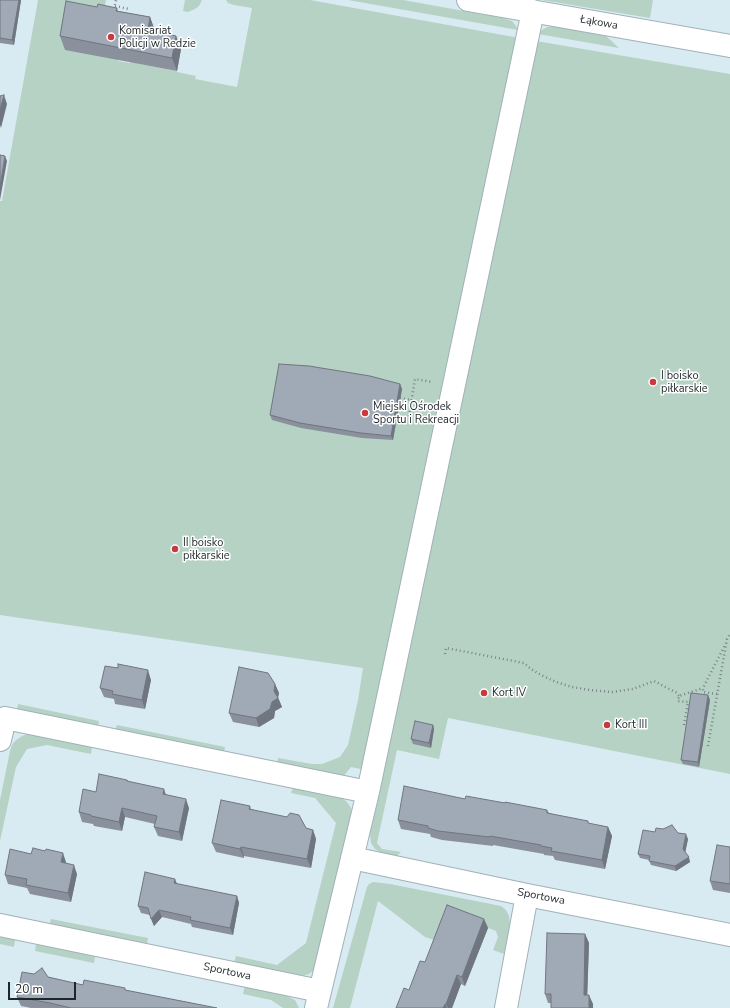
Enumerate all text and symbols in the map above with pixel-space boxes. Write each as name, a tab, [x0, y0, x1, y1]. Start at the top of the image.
street label: Łąkowa	[579, 13, 619, 33]
place label: Komisariat Policji w Redzie	[119, 24, 196, 50]
marker: Komisariat Policji w Redzie	[106, 32, 116, 42]
place label: I boisko piłkarskie	[661, 369, 708, 395]
marker: I boisko piłkarskie	[648, 377, 658, 387]
place label: Miejski Ośrodek Sportu i Rekreacji	[373, 400, 459, 426]
marker: Miejski Ośrodek Sportu i Rekreacji	[360, 408, 370, 418]
place label: II boisko piłkarskie	[183, 536, 230, 562]
marker: II boisko piłkarskie	[170, 544, 180, 554]
place label: Kort IV	[492, 686, 526, 700]
marker: Kort IV	[479, 688, 489, 698]
place label: Kort III	[615, 718, 647, 732]
marker: Kort III	[602, 720, 612, 730]
street label: Sportowa	[516, 886, 566, 908]
street label: Sportowa	[202, 961, 252, 983]
scale bar	[10, 974, 78, 1000]
text: 20 m	[15, 981, 43, 997]

